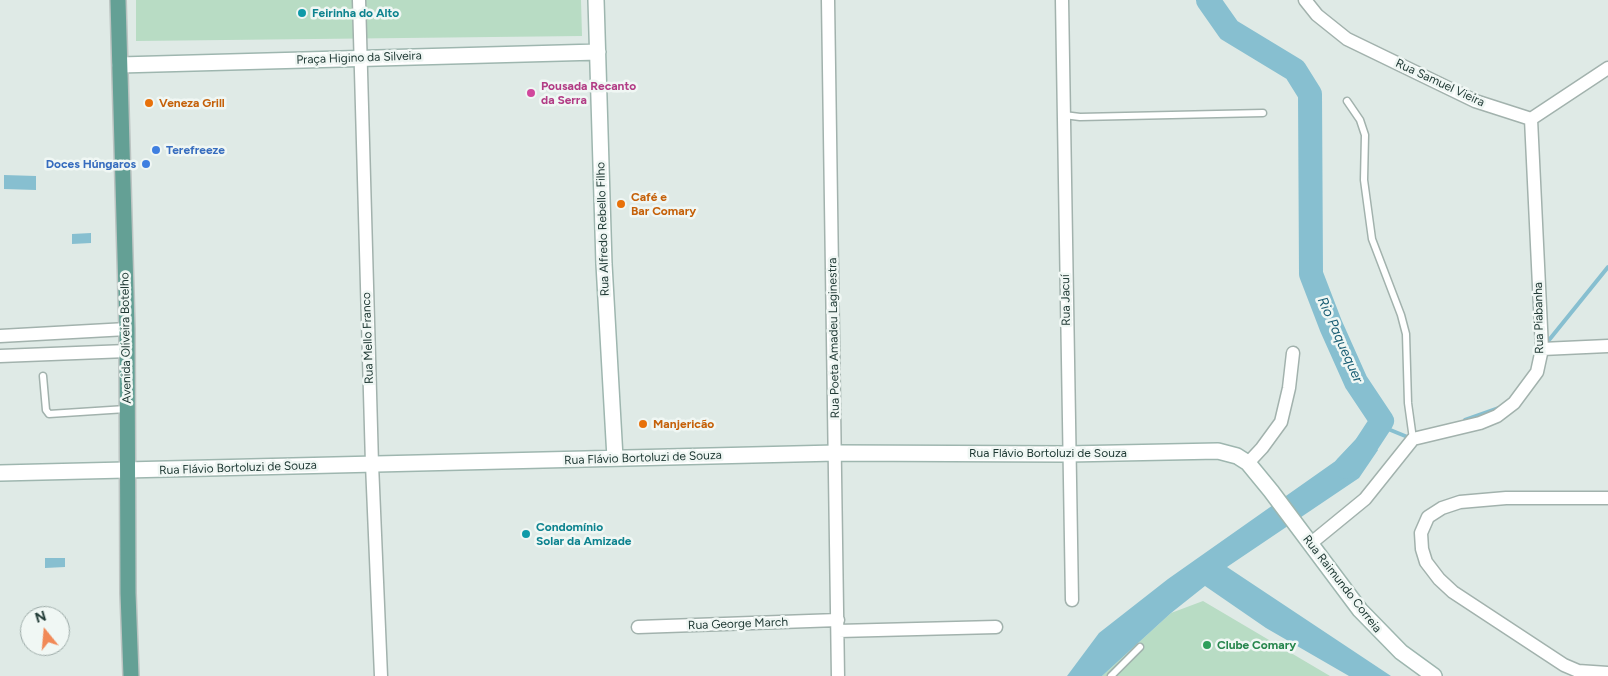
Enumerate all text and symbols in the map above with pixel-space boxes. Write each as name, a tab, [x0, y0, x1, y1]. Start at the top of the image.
place label: Feirinha do Alto	[312, 6, 399, 20]
marker: Feirinha do Alto	[296, 7, 308, 19]
street label: Praça Higino da Silveira	[296, 49, 422, 67]
street label: Rua Samuel Vieira	[1393, 56, 1487, 110]
place label: Pousada Recanto da Serra	[541, 79, 636, 107]
marker: Pousada Recanto da Serra	[525, 87, 537, 99]
place label: Veneza Grill	[159, 96, 225, 110]
marker: Veneza Grill	[143, 97, 155, 109]
place label: Terefreeze	[166, 143, 225, 157]
marker: Terefreeze	[150, 144, 162, 156]
place label: Doces Húngaros	[46, 157, 136, 171]
marker: Doces Húngaros	[140, 158, 152, 170]
street label: Rua Alfredo Rebello Filho	[593, 162, 613, 296]
place label: Café e Bar Comary	[631, 190, 696, 218]
marker: Café e Bar Comary	[615, 198, 627, 210]
street label: Rua Poeta Amadeu Laginestra	[825, 258, 843, 418]
street label: Avenida Oliveira Botelho	[118, 272, 134, 404]
street label: Rua Jacuí	[1058, 274, 1074, 326]
street label: Rua Piabanha	[1531, 282, 1547, 354]
street label: Rua Mello Franco	[359, 292, 377, 384]
water label: Rio Paquequer	[1314, 295, 1366, 385]
place label: Manjericão	[653, 417, 714, 431]
marker: Manjericão	[637, 418, 649, 430]
street label: Rua Flávio Bortoluzi de Souza	[969, 446, 1127, 460]
street label: Rua Flávio Bortoluzi de Souza	[564, 448, 722, 468]
street label: Rua Flávio Bortoluzi de Souza	[159, 458, 317, 478]
place label: Condomínio Solar da Amizade	[536, 520, 631, 548]
marker: Condomínio Solar da Amizade	[520, 528, 532, 540]
street label: Rua Raimundo Correia	[1300, 533, 1384, 635]
north arrow	[20, 606, 70, 656]
text: N	[33, 607, 48, 627]
street label: Rua George March	[688, 615, 788, 633]
place label: Clube Comary	[1217, 638, 1296, 652]
marker: Clube Comary	[1201, 639, 1213, 651]

